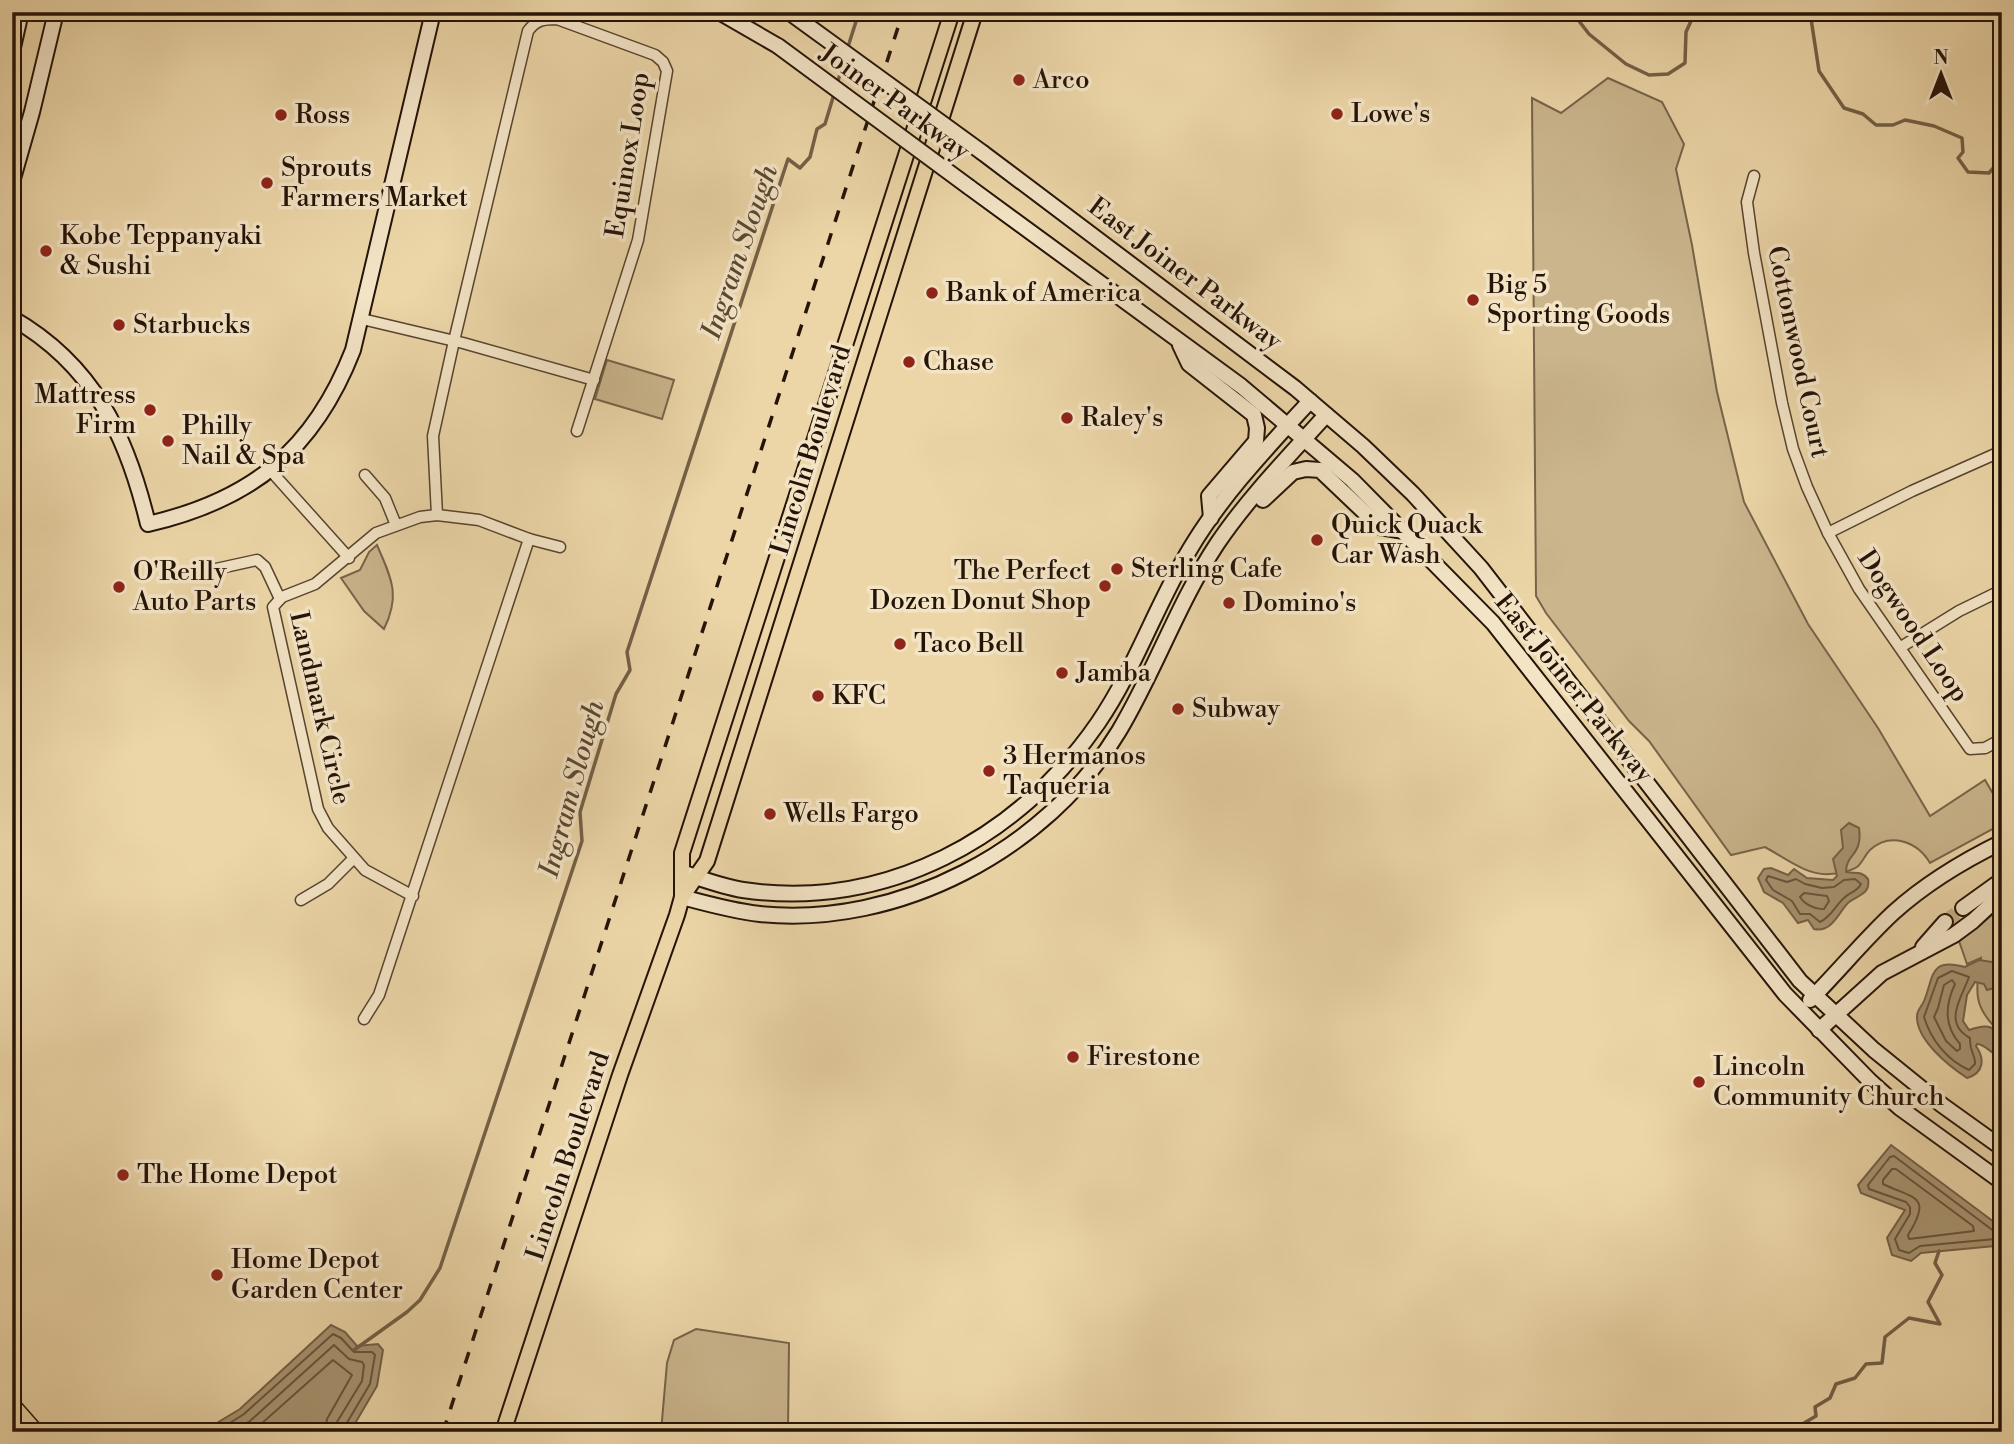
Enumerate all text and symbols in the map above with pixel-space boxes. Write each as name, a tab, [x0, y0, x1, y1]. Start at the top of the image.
street label: Joiner Parkway	[813, 36, 976, 167]
north arrow	[1906, 38, 1976, 108]
text: N	[1933, 46, 1949, 70]
place label: Arco	[1032, 64, 1090, 96]
street label: Equinox Loop	[599, 70, 657, 240]
marker: Arco	[1011, 72, 1027, 88]
place label: Lowe's	[1351, 98, 1430, 130]
place label: Ross	[295, 99, 350, 131]
marker: Lowe's	[1329, 106, 1345, 122]
marker: Ross	[273, 107, 289, 123]
place label: Sprouts Farmers Market	[281, 152, 468, 214]
water label: Ingram Slough	[694, 160, 786, 345]
marker: Sprouts Farmers Market	[259, 175, 275, 191]
street label: East Joiner Parkway	[1082, 191, 1289, 358]
place label: Kobe Teppanyaki & Sushi	[60, 220, 262, 282]
marker: Kobe Teppanyaki & Sushi	[38, 243, 54, 259]
street label: Cottonwood Court	[1760, 243, 1836, 461]
place label: Big 5 Sporting Goods	[1486, 269, 1670, 331]
place label: Bank of America	[945, 277, 1142, 309]
marker: Bank of America	[924, 285, 940, 301]
marker: Big 5 Sporting Goods	[1465, 292, 1481, 308]
place label: Starbucks	[133, 309, 251, 341]
marker: Starbucks	[111, 317, 127, 333]
street label: Lincoln Boulevard	[764, 341, 858, 559]
place label: Chase	[923, 346, 994, 378]
marker: Chase	[901, 354, 917, 370]
place label: Mattress Firm	[35, 379, 136, 441]
marker: Mattress Firm	[142, 402, 158, 418]
place label: Raley's	[1081, 402, 1163, 434]
place label: Philly Nail & Spa	[182, 410, 306, 472]
marker: Raley's	[1059, 410, 1075, 426]
marker: Philly Nail & Spa	[160, 433, 176, 449]
place label: Quick Quack Car Wash	[1331, 509, 1483, 571]
marker: Quick Quack Car Wash	[1309, 532, 1325, 548]
street label: Dogwood Loop	[1850, 544, 1976, 708]
place label: Sterling Cafe	[1131, 553, 1283, 585]
place label: The Perfect Dozen Donut Shop	[870, 555, 1091, 617]
place label: O'Reilly Auto Parts	[132, 556, 256, 618]
marker: Sterling Cafe	[1109, 561, 1125, 577]
marker: The Perfect Dozen Donut Shop	[1097, 578, 1113, 594]
marker: O'Reilly Auto Parts	[111, 579, 127, 595]
place label: Domino's	[1243, 587, 1357, 619]
street label: East Joiner Parkway	[1488, 587, 1660, 789]
marker: Domino's	[1221, 595, 1237, 611]
street label: Landmark Circle	[282, 608, 358, 808]
place label: Taco Bell	[914, 628, 1024, 660]
marker: Taco Bell	[892, 636, 908, 652]
place label: Jamba	[1075, 657, 1152, 689]
marker: Jamba	[1054, 665, 1070, 681]
place label: KFC	[832, 680, 886, 712]
marker: KFC	[810, 688, 826, 704]
place label: Subway	[1192, 693, 1280, 725]
water label: Ingram Slough	[531, 696, 613, 882]
marker: Subway	[1170, 701, 1186, 717]
place label: 3 Hermanos Taqueria	[1003, 740, 1146, 802]
marker: 3 Hermanos Taqueria	[981, 763, 997, 779]
place label: Wells Fargo	[783, 798, 919, 830]
marker: Wells Fargo	[762, 806, 778, 822]
place label: Firestone	[1087, 1041, 1200, 1073]
street label: Lincoln Boulevard	[519, 1047, 617, 1265]
marker: Firestone	[1065, 1049, 1081, 1065]
place label: Lincoln Community Church	[1713, 1051, 1944, 1113]
marker: Lincoln Community Church	[1691, 1074, 1707, 1090]
place label: The Home Depot	[137, 1159, 337, 1191]
marker: The Home Depot	[115, 1167, 131, 1183]
place label: Home Depot Garden Center	[231, 1244, 403, 1306]
marker: Home Depot Garden Center	[209, 1267, 225, 1283]

